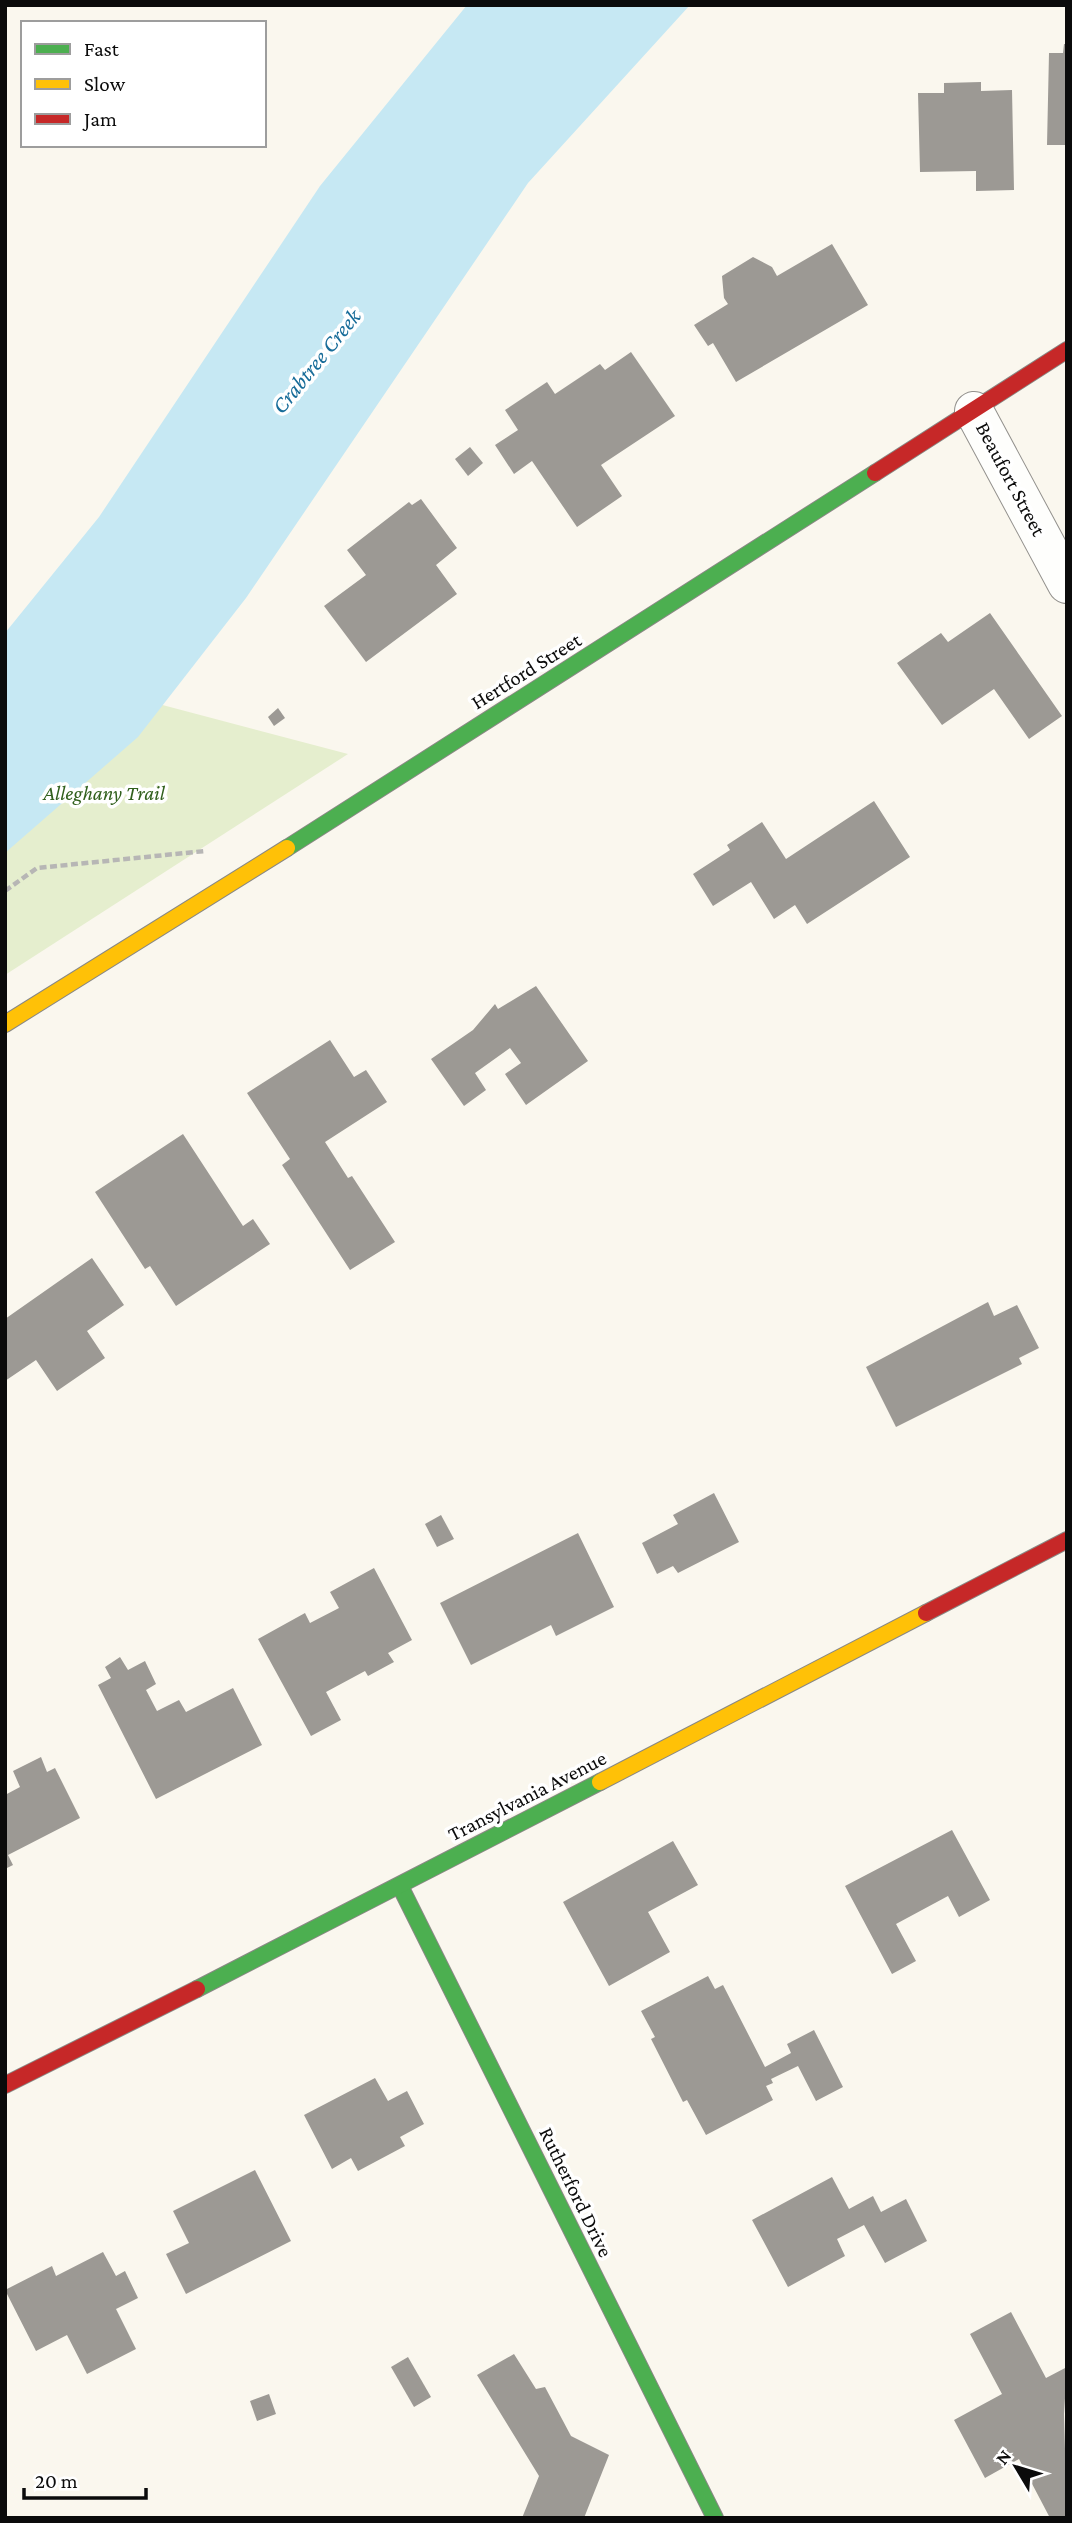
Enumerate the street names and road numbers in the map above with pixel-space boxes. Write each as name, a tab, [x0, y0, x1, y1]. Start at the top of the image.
street label: Beaufort Street	[971, 418, 1052, 541]
street label: Hertford Street	[467, 627, 586, 714]
street label: Transylvania Avenue	[444, 1746, 610, 1846]
street label: Rutherford Drive	[534, 2123, 618, 2261]

